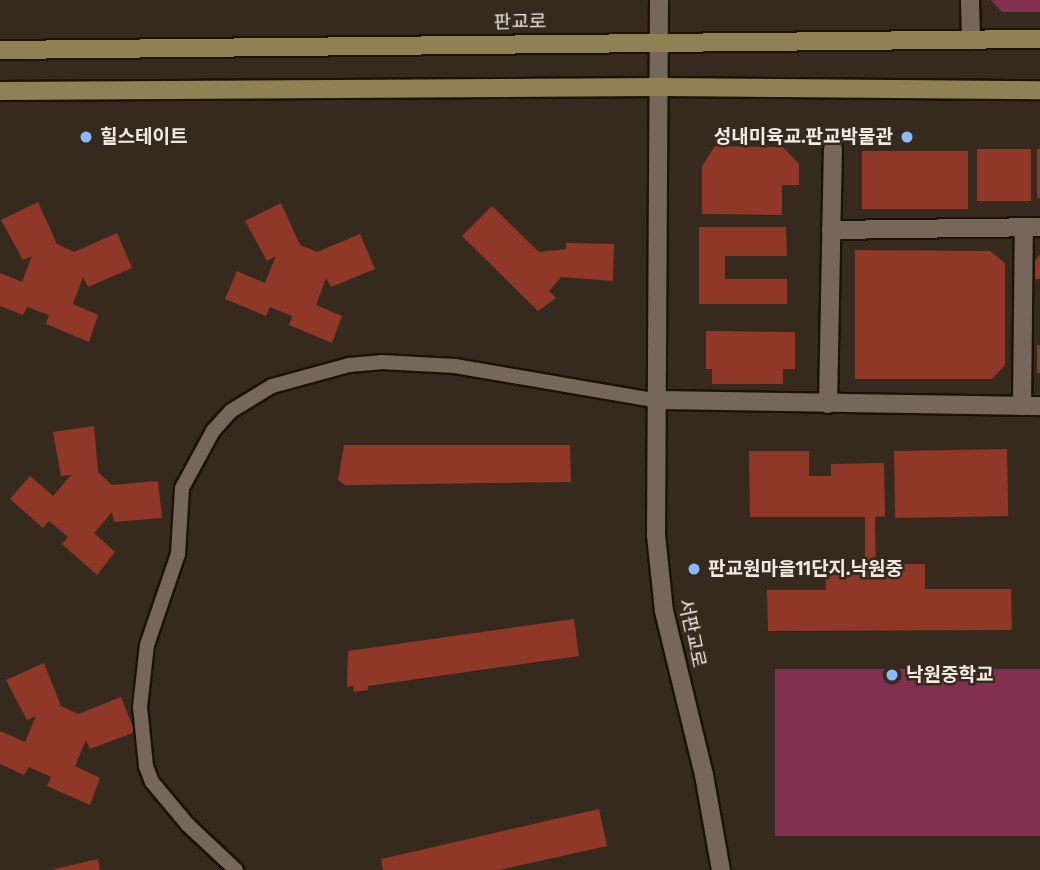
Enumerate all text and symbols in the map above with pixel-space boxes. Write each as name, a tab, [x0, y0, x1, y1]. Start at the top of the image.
street label: 판교로	[494, 10, 546, 34]
place label: 힐스테이트	[100, 126, 187, 148]
place label: 성내미육교.판교박물관	[714, 126, 893, 148]
marker: 힐스테이트	[78, 129, 94, 145]
marker: 성내미육교.판교박물관	[899, 129, 915, 145]
place label: 판교원마을11단지.낙원중	[708, 558, 903, 580]
marker: 판교원마을11단지.낙원중	[686, 561, 702, 577]
street label: 서판교로	[674, 596, 710, 670]
place label: 낙원중학교	[906, 664, 993, 686]
marker: 낙원중학교	[884, 667, 900, 683]

